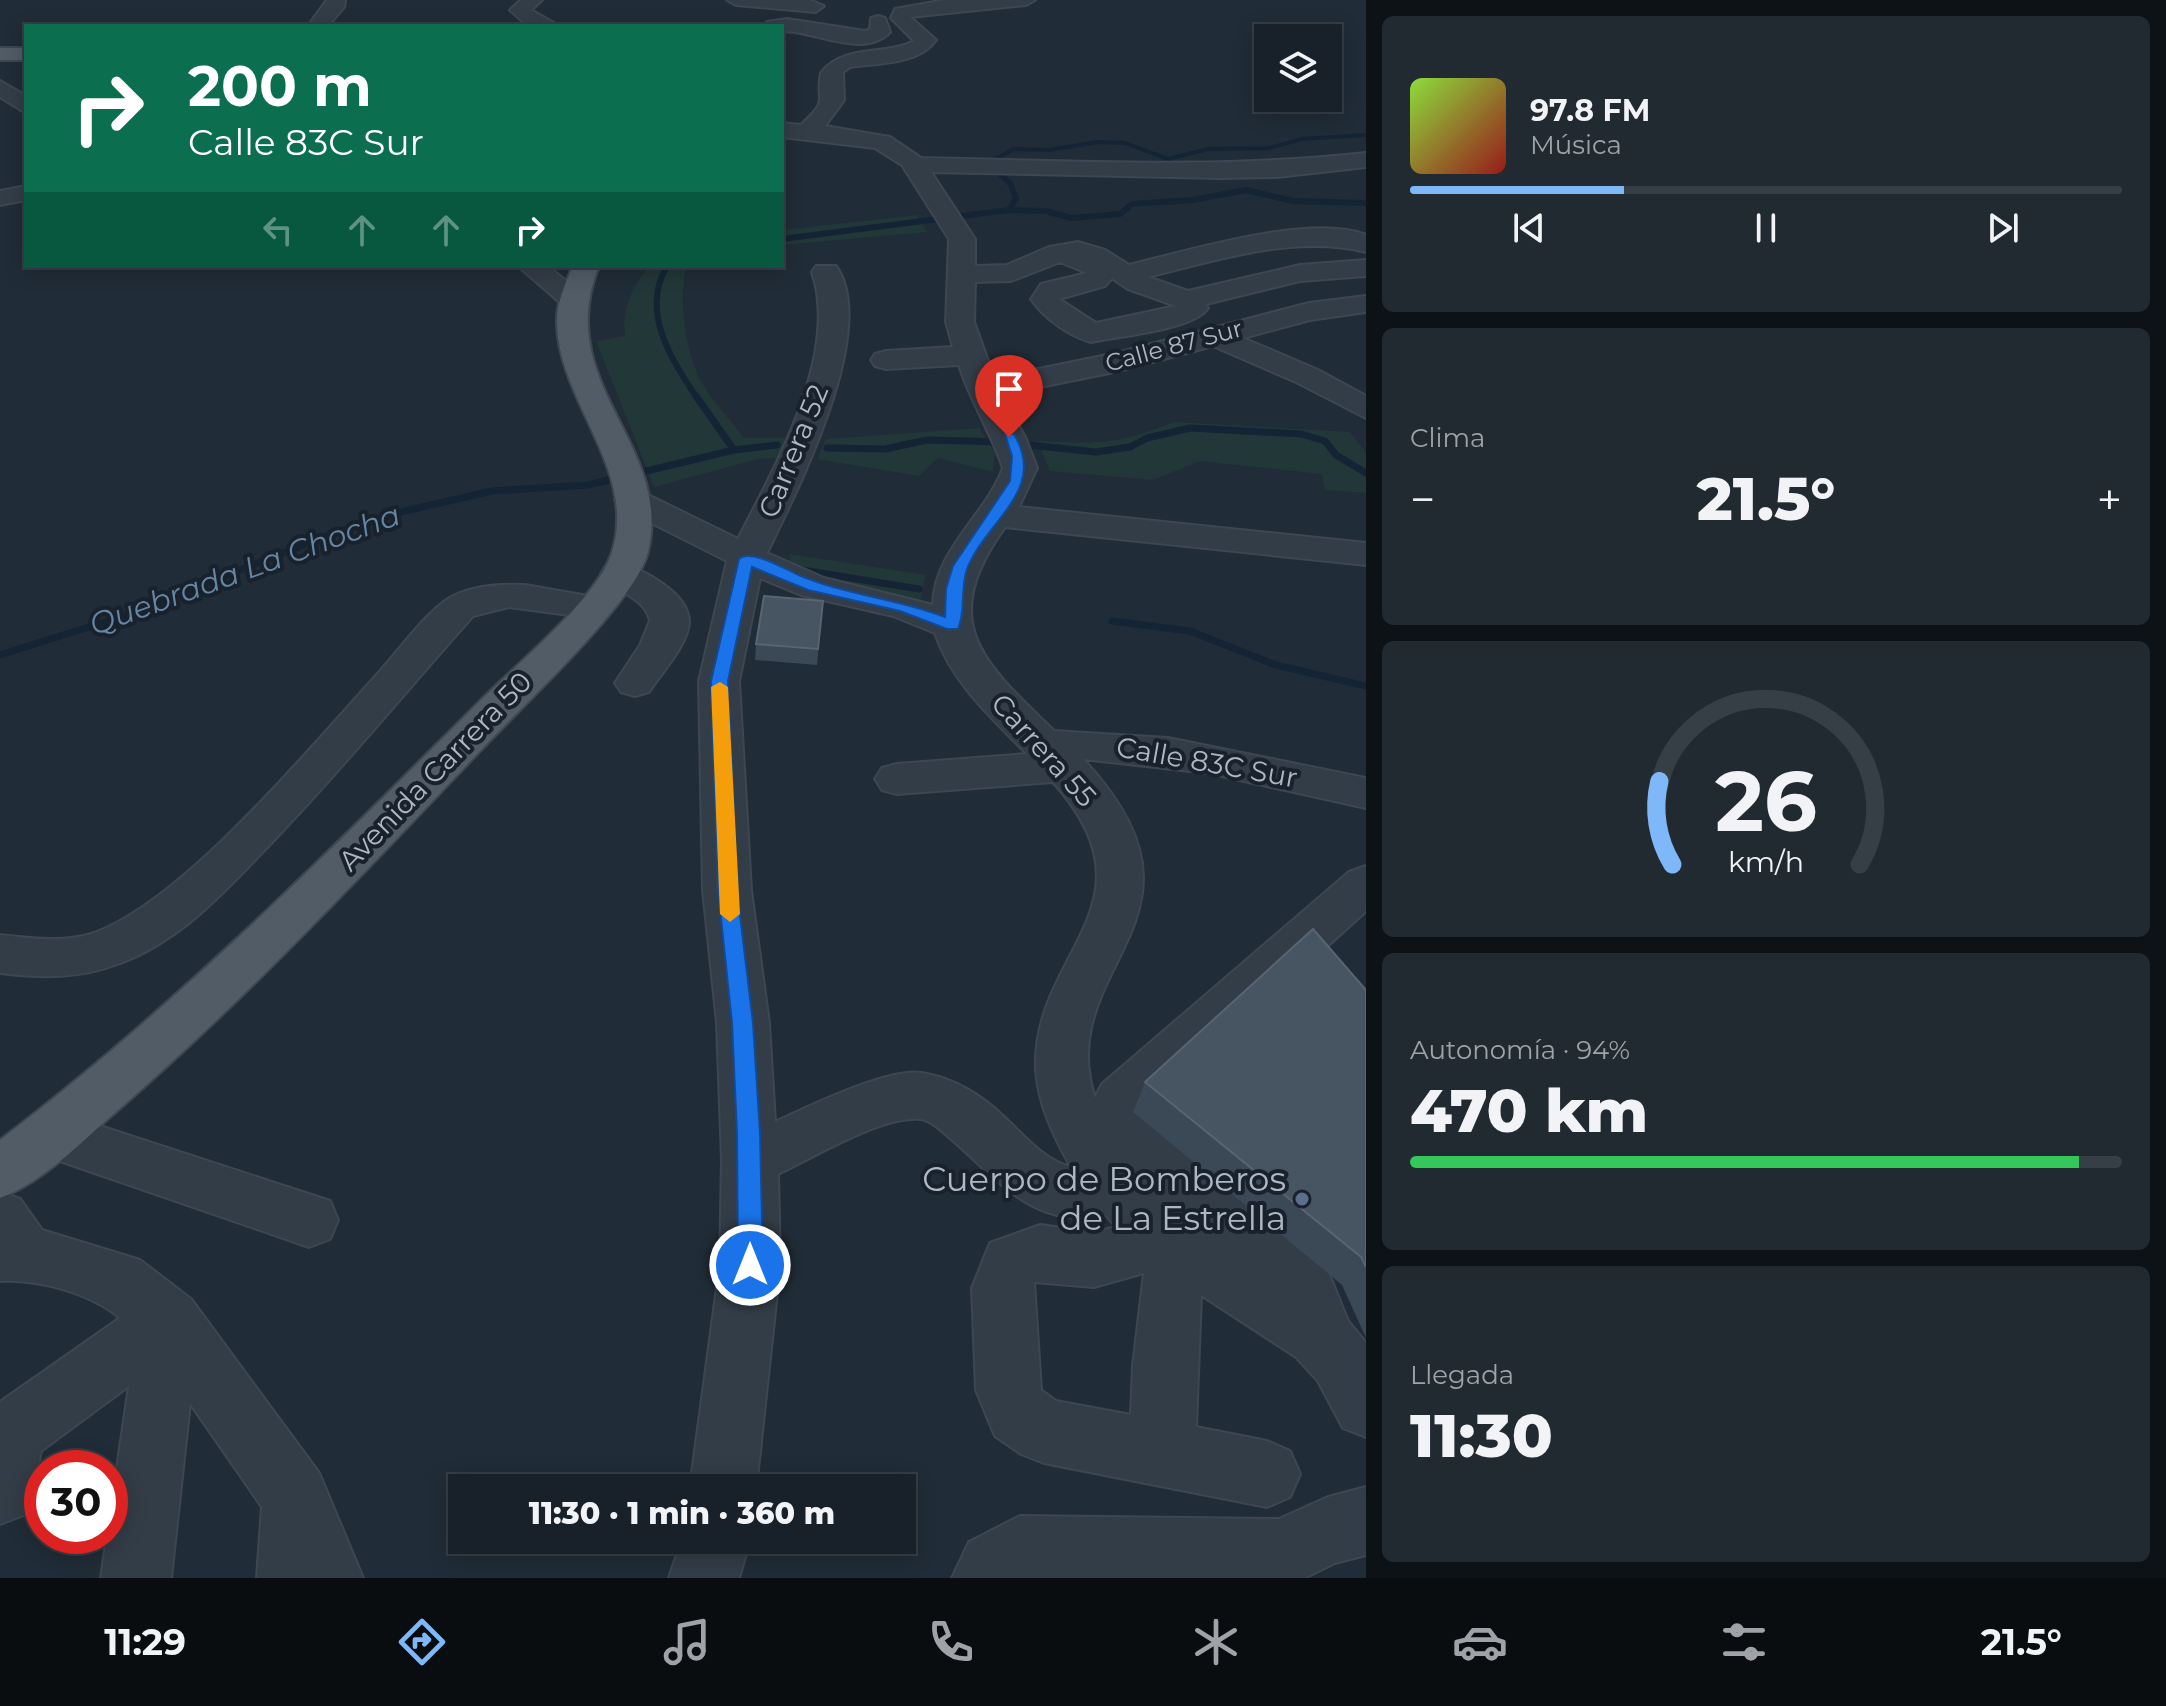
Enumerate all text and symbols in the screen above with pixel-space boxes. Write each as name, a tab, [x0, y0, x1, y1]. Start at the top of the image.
map controls	[1254, 24, 1342, 112]
button: layers	[1254, 24, 1342, 112]
text: 200 m	[188, 52, 372, 120]
icon: right	[56, 56, 160, 160]
text: 97.8 FM	[1530, 92, 1650, 129]
text: Calle 83C Sur	[188, 120, 424, 164]
text: Música	[1530, 129, 1622, 161]
icon: previous	[1507, 206, 1551, 250]
icon: pause	[1744, 206, 1788, 250]
icon: next	[1981, 206, 2025, 250]
icon: left	[256, 208, 300, 252]
icon: ahead	[340, 208, 384, 252]
icon: ahead	[424, 208, 468, 252]
icon: right	[508, 208, 552, 252]
street label: Calle 87 Sur	[1102, 313, 1246, 378]
pin	[975, 355, 1043, 437]
icon: arrive	[987, 367, 1031, 411]
street label: Carrera 52	[751, 379, 835, 523]
text: Clima	[1410, 422, 1485, 454]
text: 21.5°	[1697, 462, 1835, 535]
text: −	[1410, 472, 1435, 526]
text: +	[2097, 472, 2122, 526]
water label: Quebrada La Chocha	[84, 496, 405, 643]
street label: Avenida Carrera 50	[331, 664, 539, 878]
street label: Carrera 55	[984, 686, 1104, 814]
street label: Calle 83C Sur	[1114, 729, 1300, 795]
text: 26	[1715, 750, 1817, 852]
text: km/h	[1728, 844, 1804, 879]
text: Autonomía · 94%	[1410, 1034, 1630, 1066]
text: 470 km	[1410, 1074, 1648, 1147]
place label: Cuerpo de Bomberos de La Estrella	[922, 1158, 1286, 1239]
marker: Cuerpo de Bomberos de La Estrella	[1293, 1190, 1311, 1208]
position arrow	[708, 1223, 792, 1307]
text: Llegada	[1410, 1359, 1514, 1391]
text: 11:30	[1410, 1399, 1553, 1472]
speed limit sign: 30	[24, 1450, 128, 1554]
text: 11:30 · 1 min · 360 m	[529, 1495, 835, 1532]
icon: directions	[394, 1614, 450, 1670]
icon: music	[659, 1614, 715, 1670]
icon: phone	[923, 1614, 979, 1670]
icon: climate	[1188, 1614, 1244, 1670]
icon: car	[1452, 1614, 1508, 1670]
icon: filters	[1716, 1614, 1772, 1670]
text: 11:29	[104, 1620, 186, 1664]
text: 21.5°	[1981, 1620, 2062, 1664]

